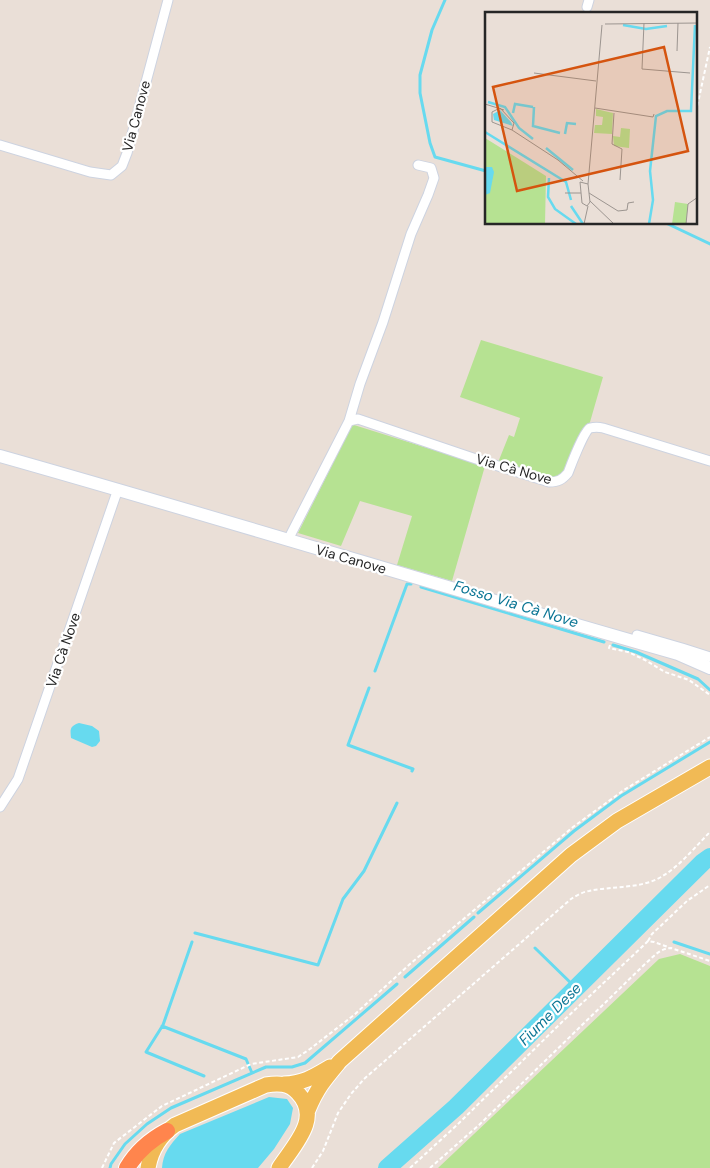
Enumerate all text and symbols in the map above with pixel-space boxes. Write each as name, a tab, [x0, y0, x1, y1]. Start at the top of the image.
inset map	[485, 12, 698, 225]
street label: Via Canove	[118, 79, 154, 153]
street label: Via Cà Nove	[474, 450, 554, 488]
street label: Via Canove	[314, 540, 388, 578]
water label: Fosso Via Cà Nove	[451, 576, 581, 633]
street label: Via Cà Nove	[42, 610, 84, 690]
water label: Fiume Dese	[514, 978, 586, 1050]

